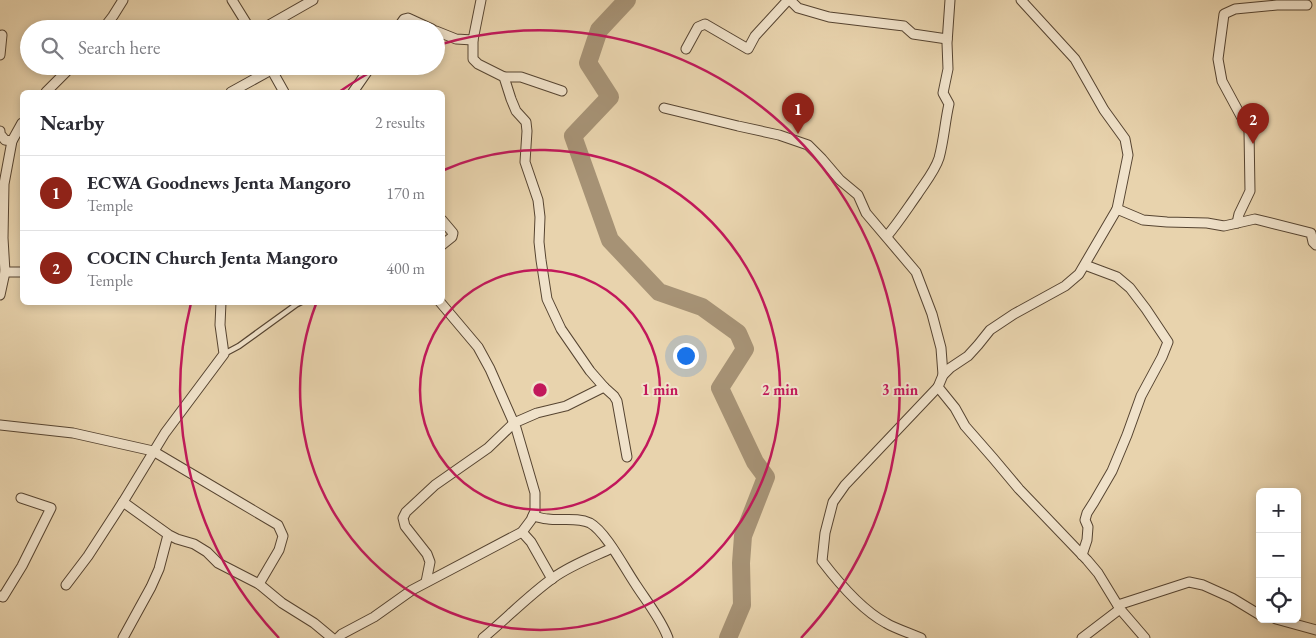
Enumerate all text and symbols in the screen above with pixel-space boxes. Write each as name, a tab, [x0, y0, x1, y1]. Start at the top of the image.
search box	[20, 20, 445, 75]
icon: search	[38, 34, 66, 62]
text: Search here	[78, 35, 160, 60]
pin: 1	[782, 93, 814, 134]
pin: 2	[1237, 103, 1269, 144]
text: Nearby	[40, 109, 104, 136]
text: 2 results	[375, 112, 425, 133]
text: ECWA Goodnews Jenta Mangoro	[87, 170, 351, 195]
text: 1	[52, 183, 60, 204]
text: 170 m	[386, 183, 425, 204]
text: Temple	[87, 195, 133, 216]
text: COCIN Church Jenta Mangoro	[87, 245, 338, 270]
text: 2	[52, 258, 60, 279]
text: 400 m	[386, 258, 425, 279]
text: Temple	[87, 270, 133, 291]
your location	[673, 343, 699, 369]
text: 1 min	[642, 380, 679, 399]
text: 2 min	[762, 380, 799, 399]
text: 3 min	[882, 380, 919, 399]
centre of rings	[531, 381, 549, 399]
map controls	[1256, 488, 1301, 623]
button: +	[1256, 488, 1301, 533]
button: −	[1256, 533, 1301, 578]
button: locate	[1256, 578, 1301, 623]

